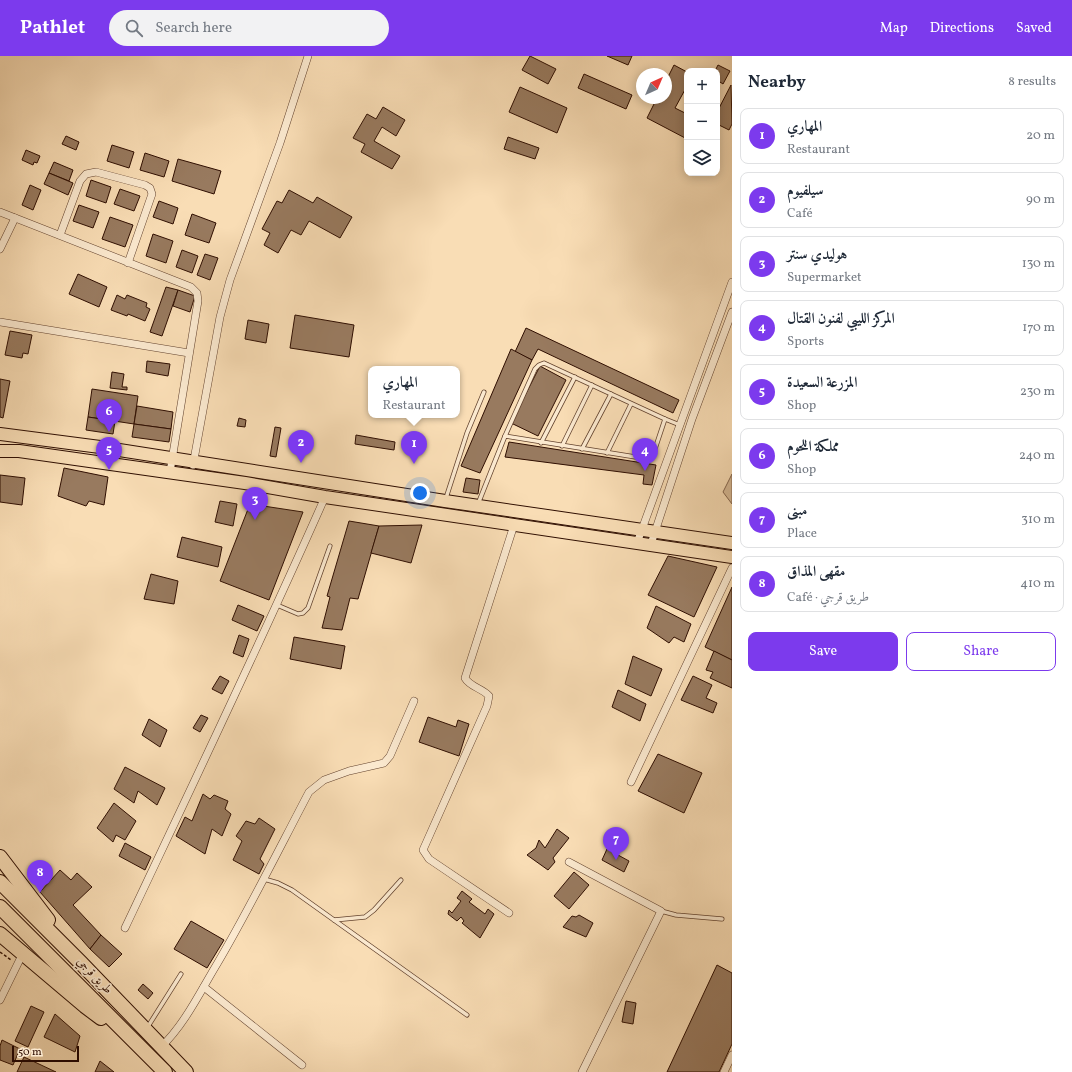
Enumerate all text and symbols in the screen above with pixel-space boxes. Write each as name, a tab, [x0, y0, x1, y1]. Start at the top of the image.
search box	[109, 10, 389, 46]
text: Pathlet	[20, 15, 85, 41]
icon: search	[123, 17, 145, 39]
text: Search here	[155, 18, 232, 39]
text: Map	[880, 19, 908, 38]
text: Directions	[930, 19, 994, 38]
text: Saved	[1016, 19, 1052, 38]
north arrow	[636, 68, 672, 104]
map controls	[684, 68, 720, 176]
button: +	[684, 68, 720, 104]
text: Nearby	[748, 71, 806, 94]
text: 8 results	[1008, 73, 1056, 91]
button: −	[684, 104, 720, 140]
text: المهاري	[787, 117, 822, 138]
text: 1	[759, 127, 765, 145]
text: 20 m	[1026, 127, 1055, 145]
button: layers	[684, 140, 720, 176]
text: Restaurant	[787, 141, 850, 159]
text: سيلفيوم	[787, 181, 823, 202]
text: 2	[759, 191, 765, 209]
text: 90 m	[1026, 191, 1055, 209]
text: Café	[787, 205, 813, 223]
text: هوليدي سنتر	[787, 245, 847, 266]
text: 3	[759, 255, 765, 273]
text: 130 m	[1022, 255, 1055, 273]
text: Supermarket	[787, 269, 862, 287]
text: المركز الليبي لفنون القتال	[787, 309, 895, 330]
text: 4	[758, 319, 766, 337]
text: 170 m	[1022, 319, 1055, 337]
text: Sports	[787, 333, 824, 351]
popup	[368, 366, 460, 418]
text: المهاري	[383, 373, 418, 394]
text: المزرعة السعيدة	[787, 373, 857, 394]
text: 5	[759, 383, 765, 401]
text: 230 m	[1020, 383, 1055, 401]
text: Restaurant	[383, 397, 445, 415]
text: Shop	[787, 397, 816, 415]
pin: 6	[96, 399, 122, 432]
pin: 2	[288, 430, 314, 463]
pin: 1	[401, 431, 427, 464]
pin: 5	[96, 437, 122, 470]
text: مملكة اللحوم	[787, 437, 839, 458]
pin: 4	[632, 438, 658, 471]
text: 6	[758, 447, 766, 465]
text: 240 m	[1019, 447, 1055, 465]
text: Shop	[787, 461, 816, 479]
your location	[410, 483, 430, 503]
pin: 3	[242, 487, 268, 520]
text: مبنى	[787, 501, 807, 522]
text: 7	[759, 511, 765, 529]
text: 310 m	[1021, 511, 1055, 529]
text: Place	[787, 525, 817, 543]
text: مقهى المذاق	[787, 562, 845, 583]
text: 8	[758, 575, 766, 593]
text: 410 m	[1020, 575, 1055, 593]
text: Café · طريق قرجي	[787, 589, 869, 607]
button: Save	[748, 632, 898, 671]
button: Share	[906, 632, 1056, 671]
pin: 7	[603, 827, 629, 860]
pin: 8	[27, 860, 53, 893]
street label: طريق قرجي	[72, 954, 116, 999]
scale bar	[12, 1044, 79, 1063]
text: 50 m	[18, 1045, 42, 1060]

